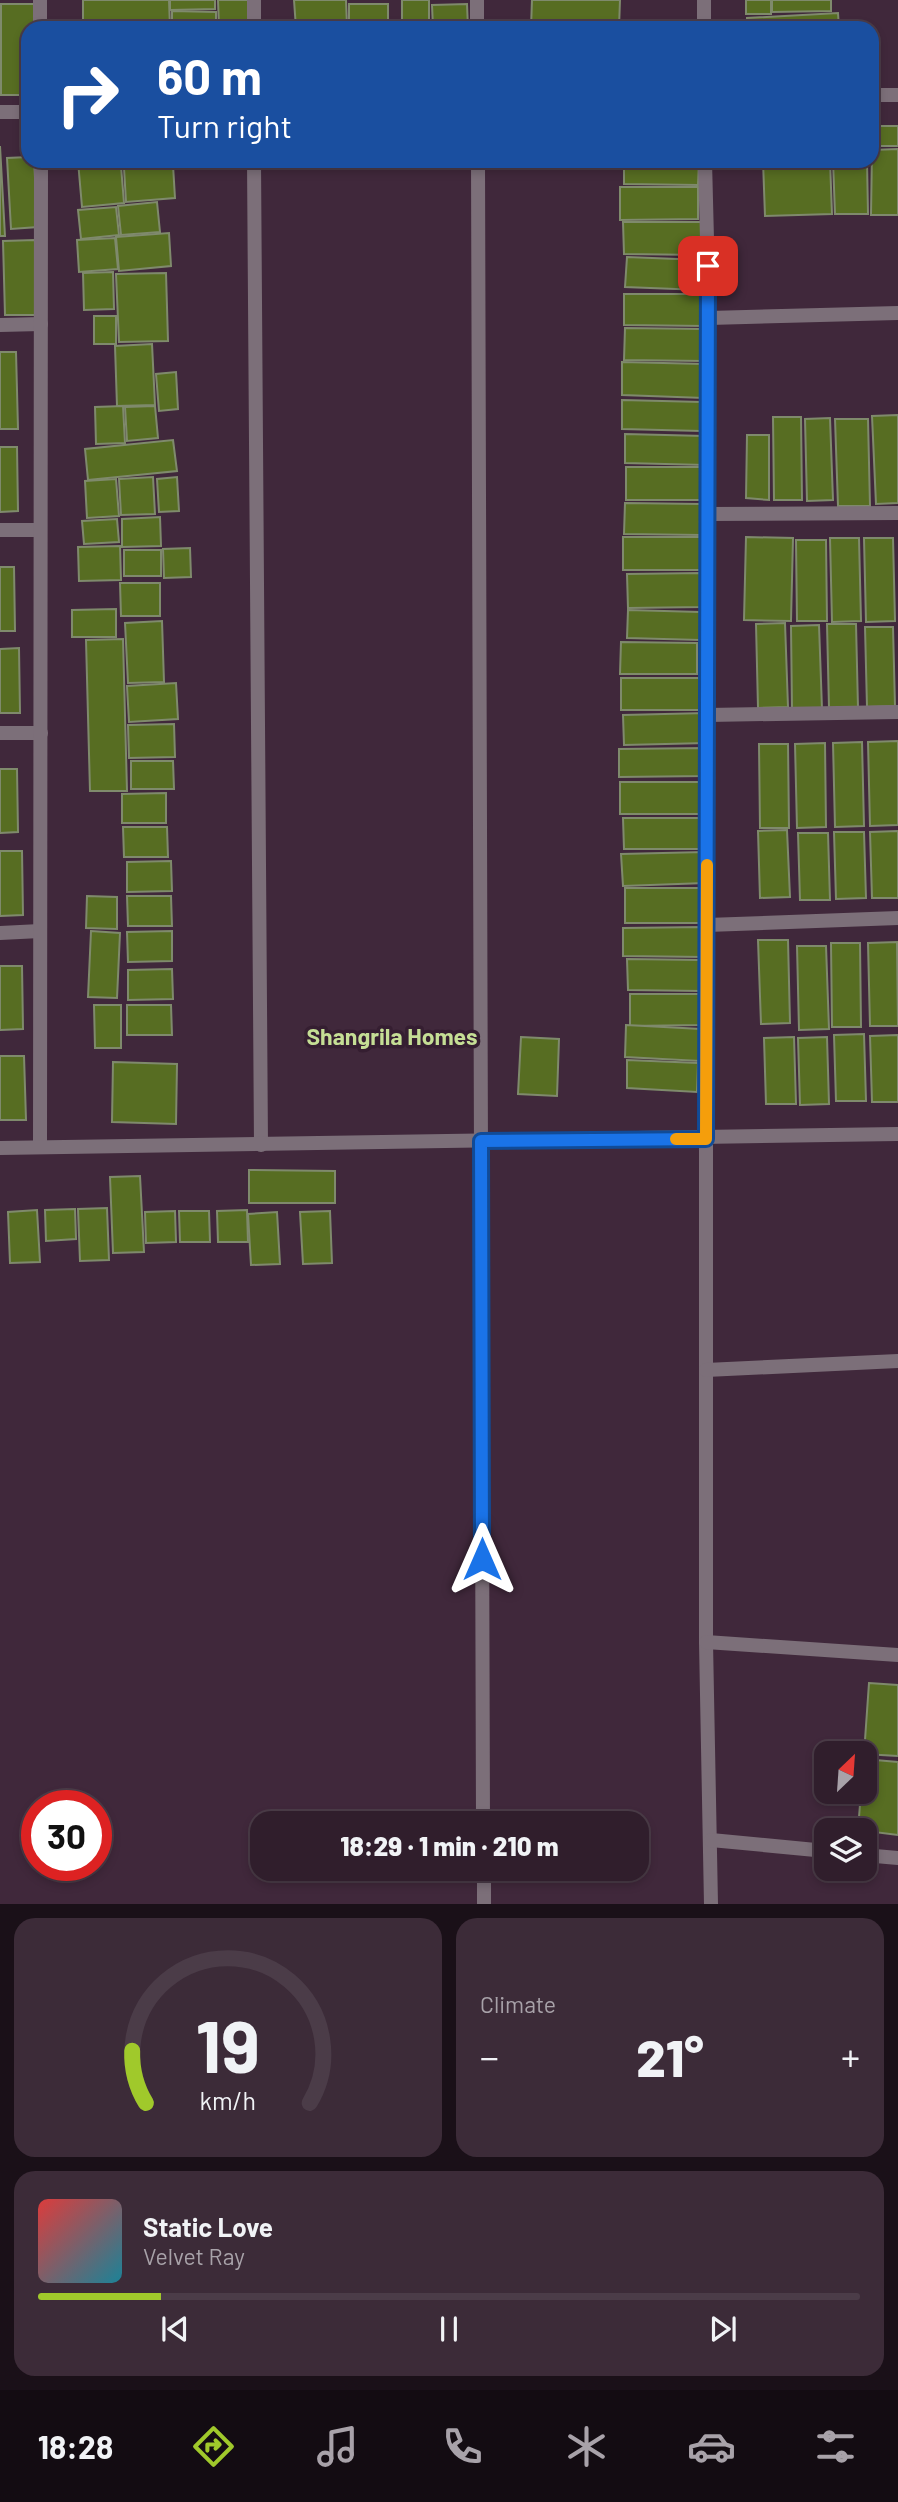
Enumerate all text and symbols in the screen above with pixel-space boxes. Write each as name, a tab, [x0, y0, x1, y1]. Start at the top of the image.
text: 60 m	[157, 46, 262, 105]
icon: right	[42, 49, 133, 140]
text: Turn right	[157, 106, 292, 144]
pin	[678, 236, 738, 296]
icon: arrive	[689, 247, 727, 285]
district label: Shangrila Homes	[306, 1022, 478, 1050]
position arrow	[445, 1522, 519, 1596]
north arrow	[814, 1741, 877, 1804]
map controls	[814, 1741, 877, 1881]
speed limit sign: 30	[21, 1790, 112, 1881]
button: layers	[814, 1818, 877, 1881]
text: 18:29 · 1 min · 210 m	[340, 1830, 559, 1861]
text: Climate	[480, 1990, 556, 2018]
text: 19	[196, 2001, 260, 2089]
text: 21°	[636, 2025, 704, 2087]
text: −	[480, 2033, 499, 2079]
text: +	[841, 2033, 860, 2079]
text: km/h	[200, 2085, 256, 2115]
text: Static Love	[143, 2211, 273, 2242]
text: Velvet Ray	[143, 2242, 245, 2270]
icon: previous	[156, 2310, 194, 2348]
icon: pause	[430, 2310, 468, 2348]
icon: next	[704, 2310, 742, 2348]
icon: directions	[189, 2422, 238, 2471]
icon: music	[313, 2422, 362, 2471]
icon: phone	[438, 2422, 487, 2471]
icon: climate	[562, 2422, 611, 2471]
icon: car	[687, 2422, 736, 2471]
icon: filters	[811, 2422, 860, 2471]
text: 18:28	[38, 2427, 113, 2465]

